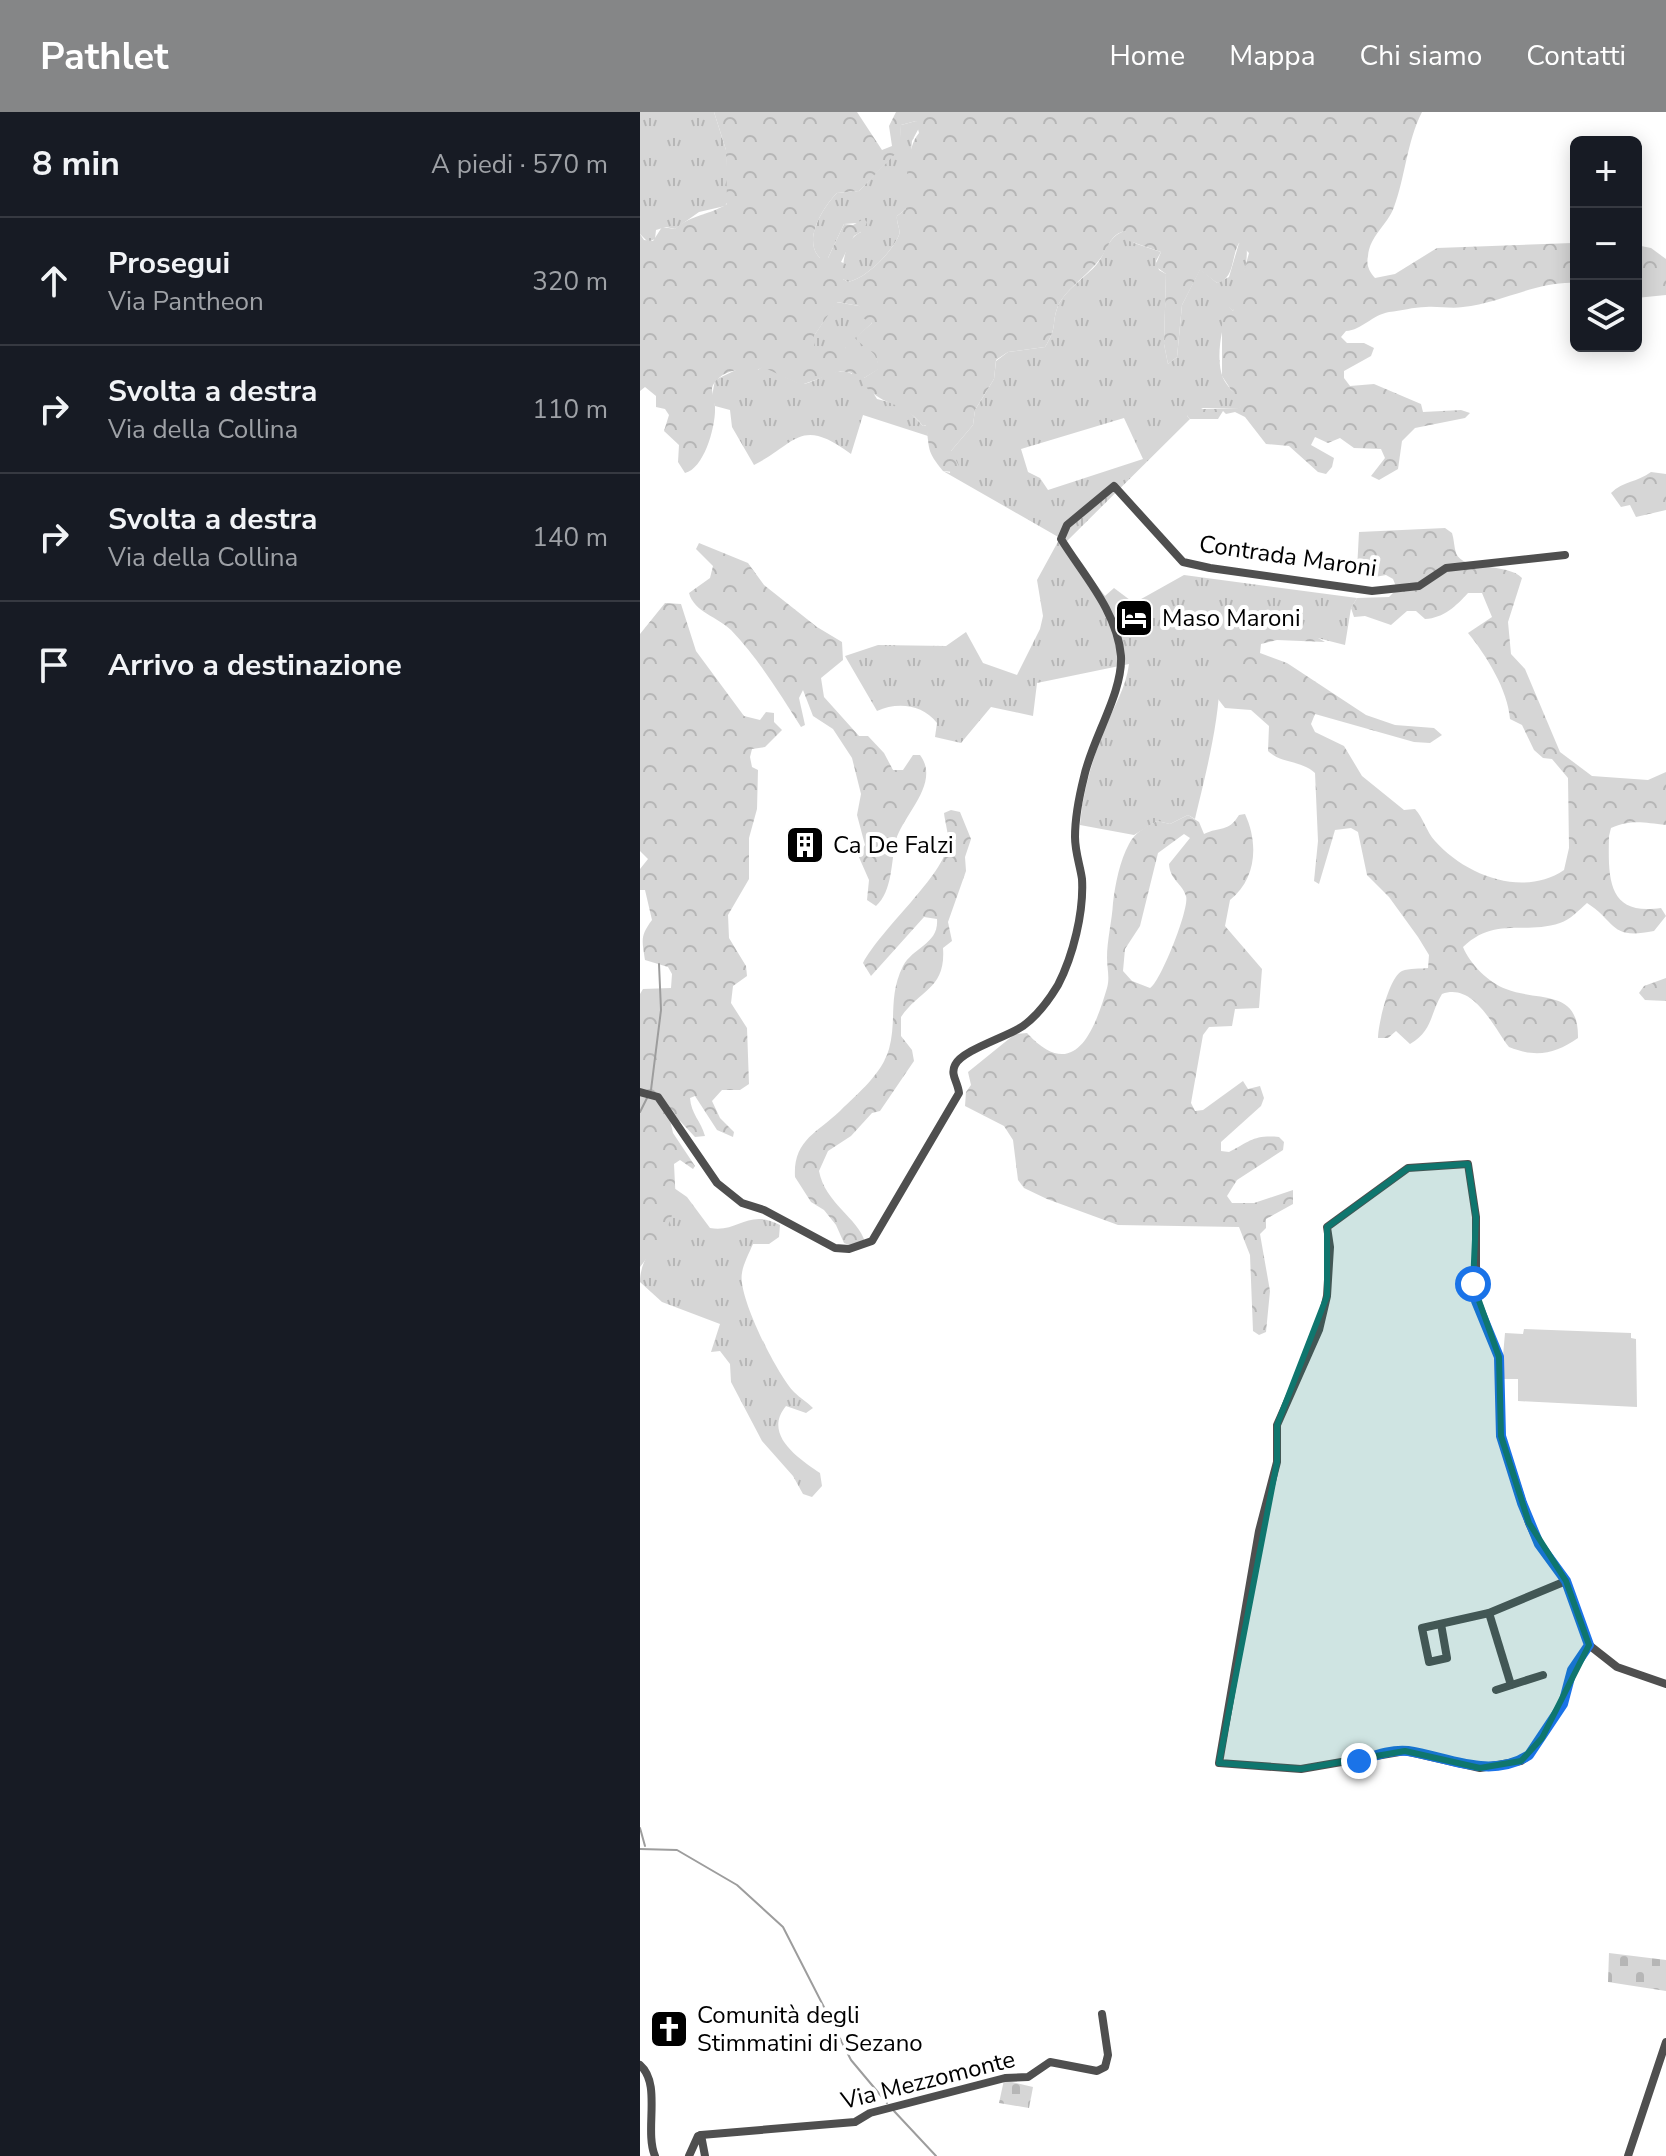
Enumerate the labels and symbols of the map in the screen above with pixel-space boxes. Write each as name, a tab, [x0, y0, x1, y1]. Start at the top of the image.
street label: Contrada Maroni	[1197, 528, 1379, 584]
hotel icon: Maso Maroni	[1113, 597, 1155, 639]
place label: Maso Maroni	[1162, 602, 1301, 634]
building icon: Ca De Falzi	[784, 824, 826, 866]
place label: Ca De Falzi	[833, 829, 954, 861]
route start	[1455, 1266, 1491, 1302]
route end	[1341, 1743, 1377, 1779]
place label: Comunità degli Stimmatini di Sezano	[697, 1999, 923, 2059]
church icon: Comunità degli Stimmatini di Sezano	[648, 2008, 690, 2050]
street label: Via Mezzomonte	[837, 2043, 1018, 2117]

